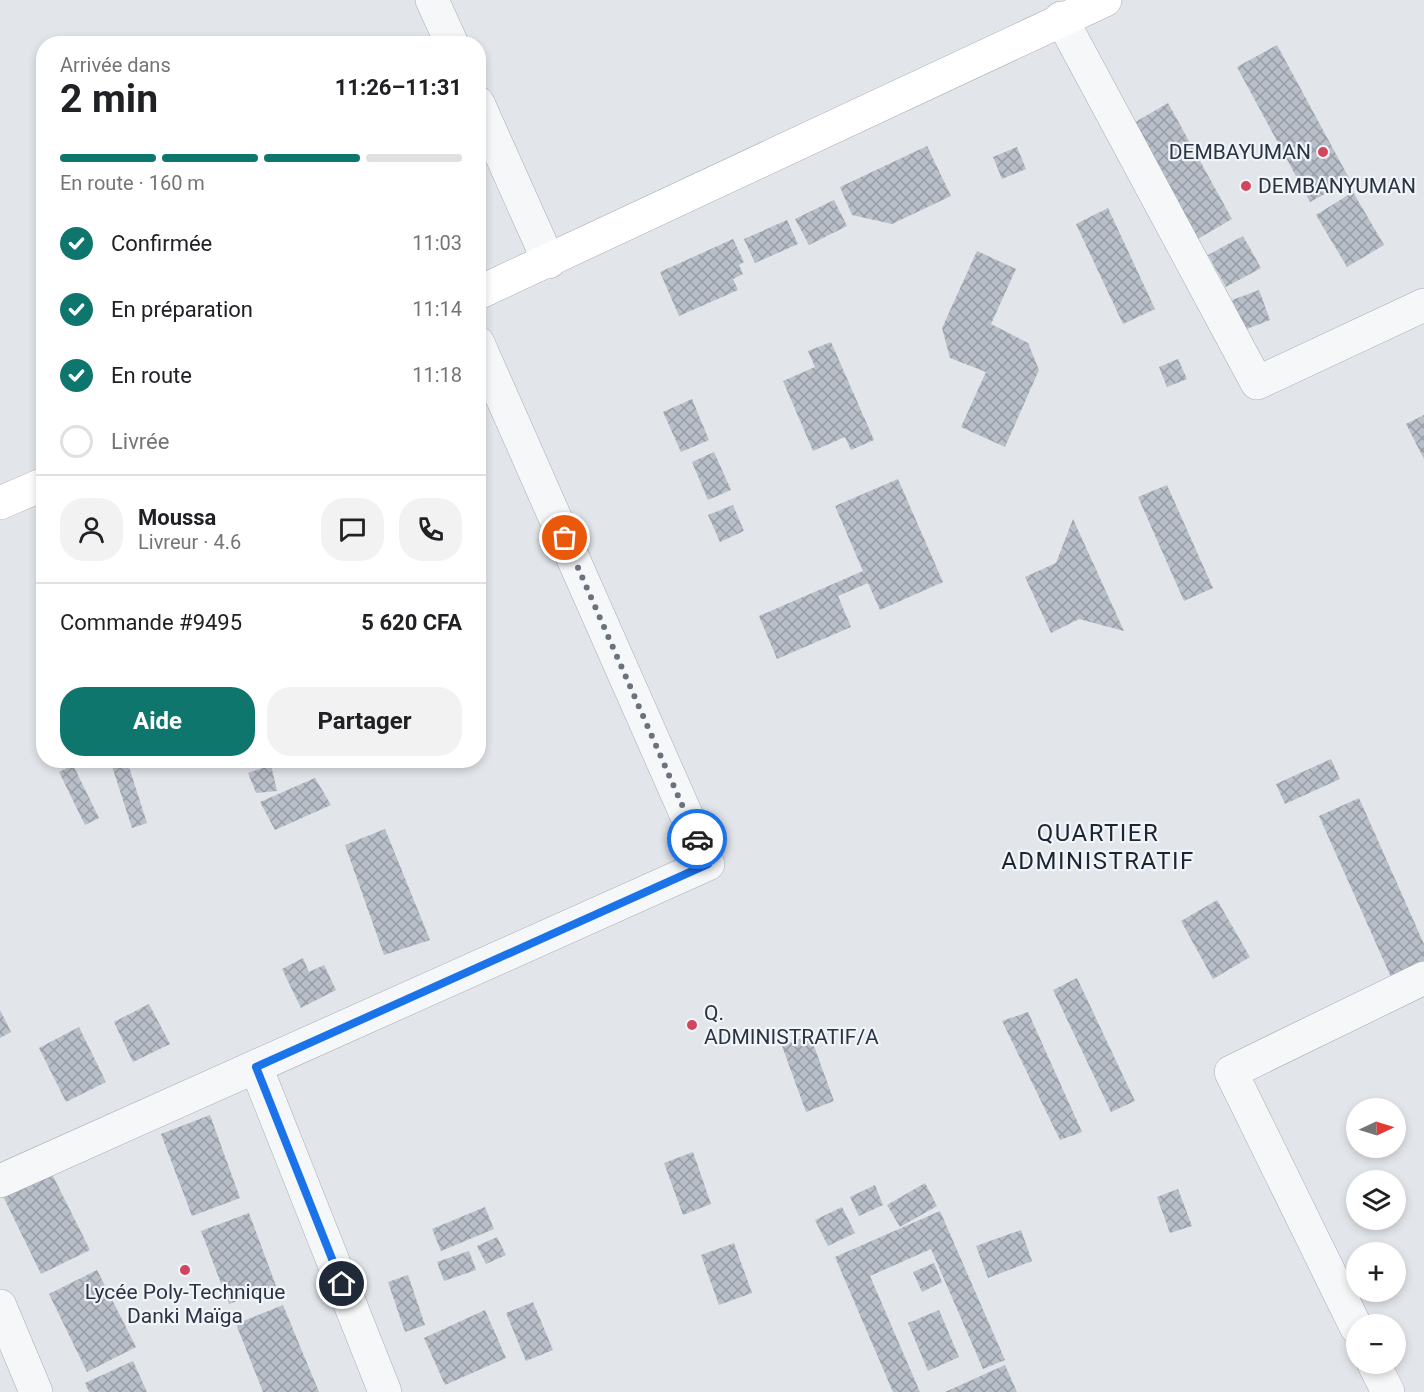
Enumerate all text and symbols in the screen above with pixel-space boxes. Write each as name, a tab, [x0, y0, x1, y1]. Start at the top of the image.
text: Arrivée dans	[60, 53, 171, 77]
text: 11:26–11:31	[335, 75, 462, 100]
text: 2 min	[60, 76, 158, 122]
place label: DEMBAYUMAN	[1169, 140, 1311, 164]
marker: DEMBAYUMAN	[1316, 145, 1330, 159]
text: En route · 160 m	[60, 171, 205, 195]
place label: DEMBANYUMAN	[1258, 174, 1416, 198]
marker: DEMBANYUMAN	[1239, 179, 1253, 193]
icon: check	[60, 227, 93, 260]
text: Confirmée	[111, 231, 212, 256]
text: 11:03	[412, 231, 462, 255]
icon: check	[60, 293, 93, 326]
text: En préparation	[111, 297, 253, 322]
text: 11:14	[412, 297, 462, 321]
icon: check	[60, 359, 93, 392]
text: En route	[111, 363, 192, 388]
text: 11:18	[412, 363, 462, 387]
text: Livrée	[111, 429, 169, 454]
button: person	[60, 498, 123, 561]
button: chat	[321, 498, 384, 561]
button: phone	[399, 498, 462, 561]
text: Moussa	[138, 505, 216, 530]
pin	[539, 512, 590, 563]
icon: bag	[548, 521, 581, 554]
text: Livreur · 4.6	[138, 530, 241, 554]
text: Commande #9495	[60, 610, 242, 635]
text: 5 620 CFA	[361, 610, 462, 635]
button: Aide	[60, 687, 255, 756]
button: Partager	[267, 687, 462, 756]
courier	[667, 809, 727, 869]
district label: QUARTIER ADMINISTRATIF	[1001, 819, 1195, 875]
icon: car	[681, 823, 714, 856]
place label: Q. ADMINISTRATIF/A	[704, 1001, 879, 1049]
marker: Q. ADMINISTRATIF/A	[685, 1018, 699, 1032]
north arrow	[1346, 1098, 1406, 1158]
map controls	[1346, 1098, 1406, 1374]
button: layers	[1346, 1170, 1406, 1230]
button: +	[1346, 1242, 1406, 1302]
pin	[316, 1258, 367, 1309]
marker: Lycée Poly-Technique Danki Maïga	[178, 1263, 192, 1277]
icon: home	[325, 1267, 358, 1300]
place label: Lycée Poly-Technique Danki Maïga	[85, 1280, 285, 1328]
button: −	[1346, 1314, 1406, 1374]

